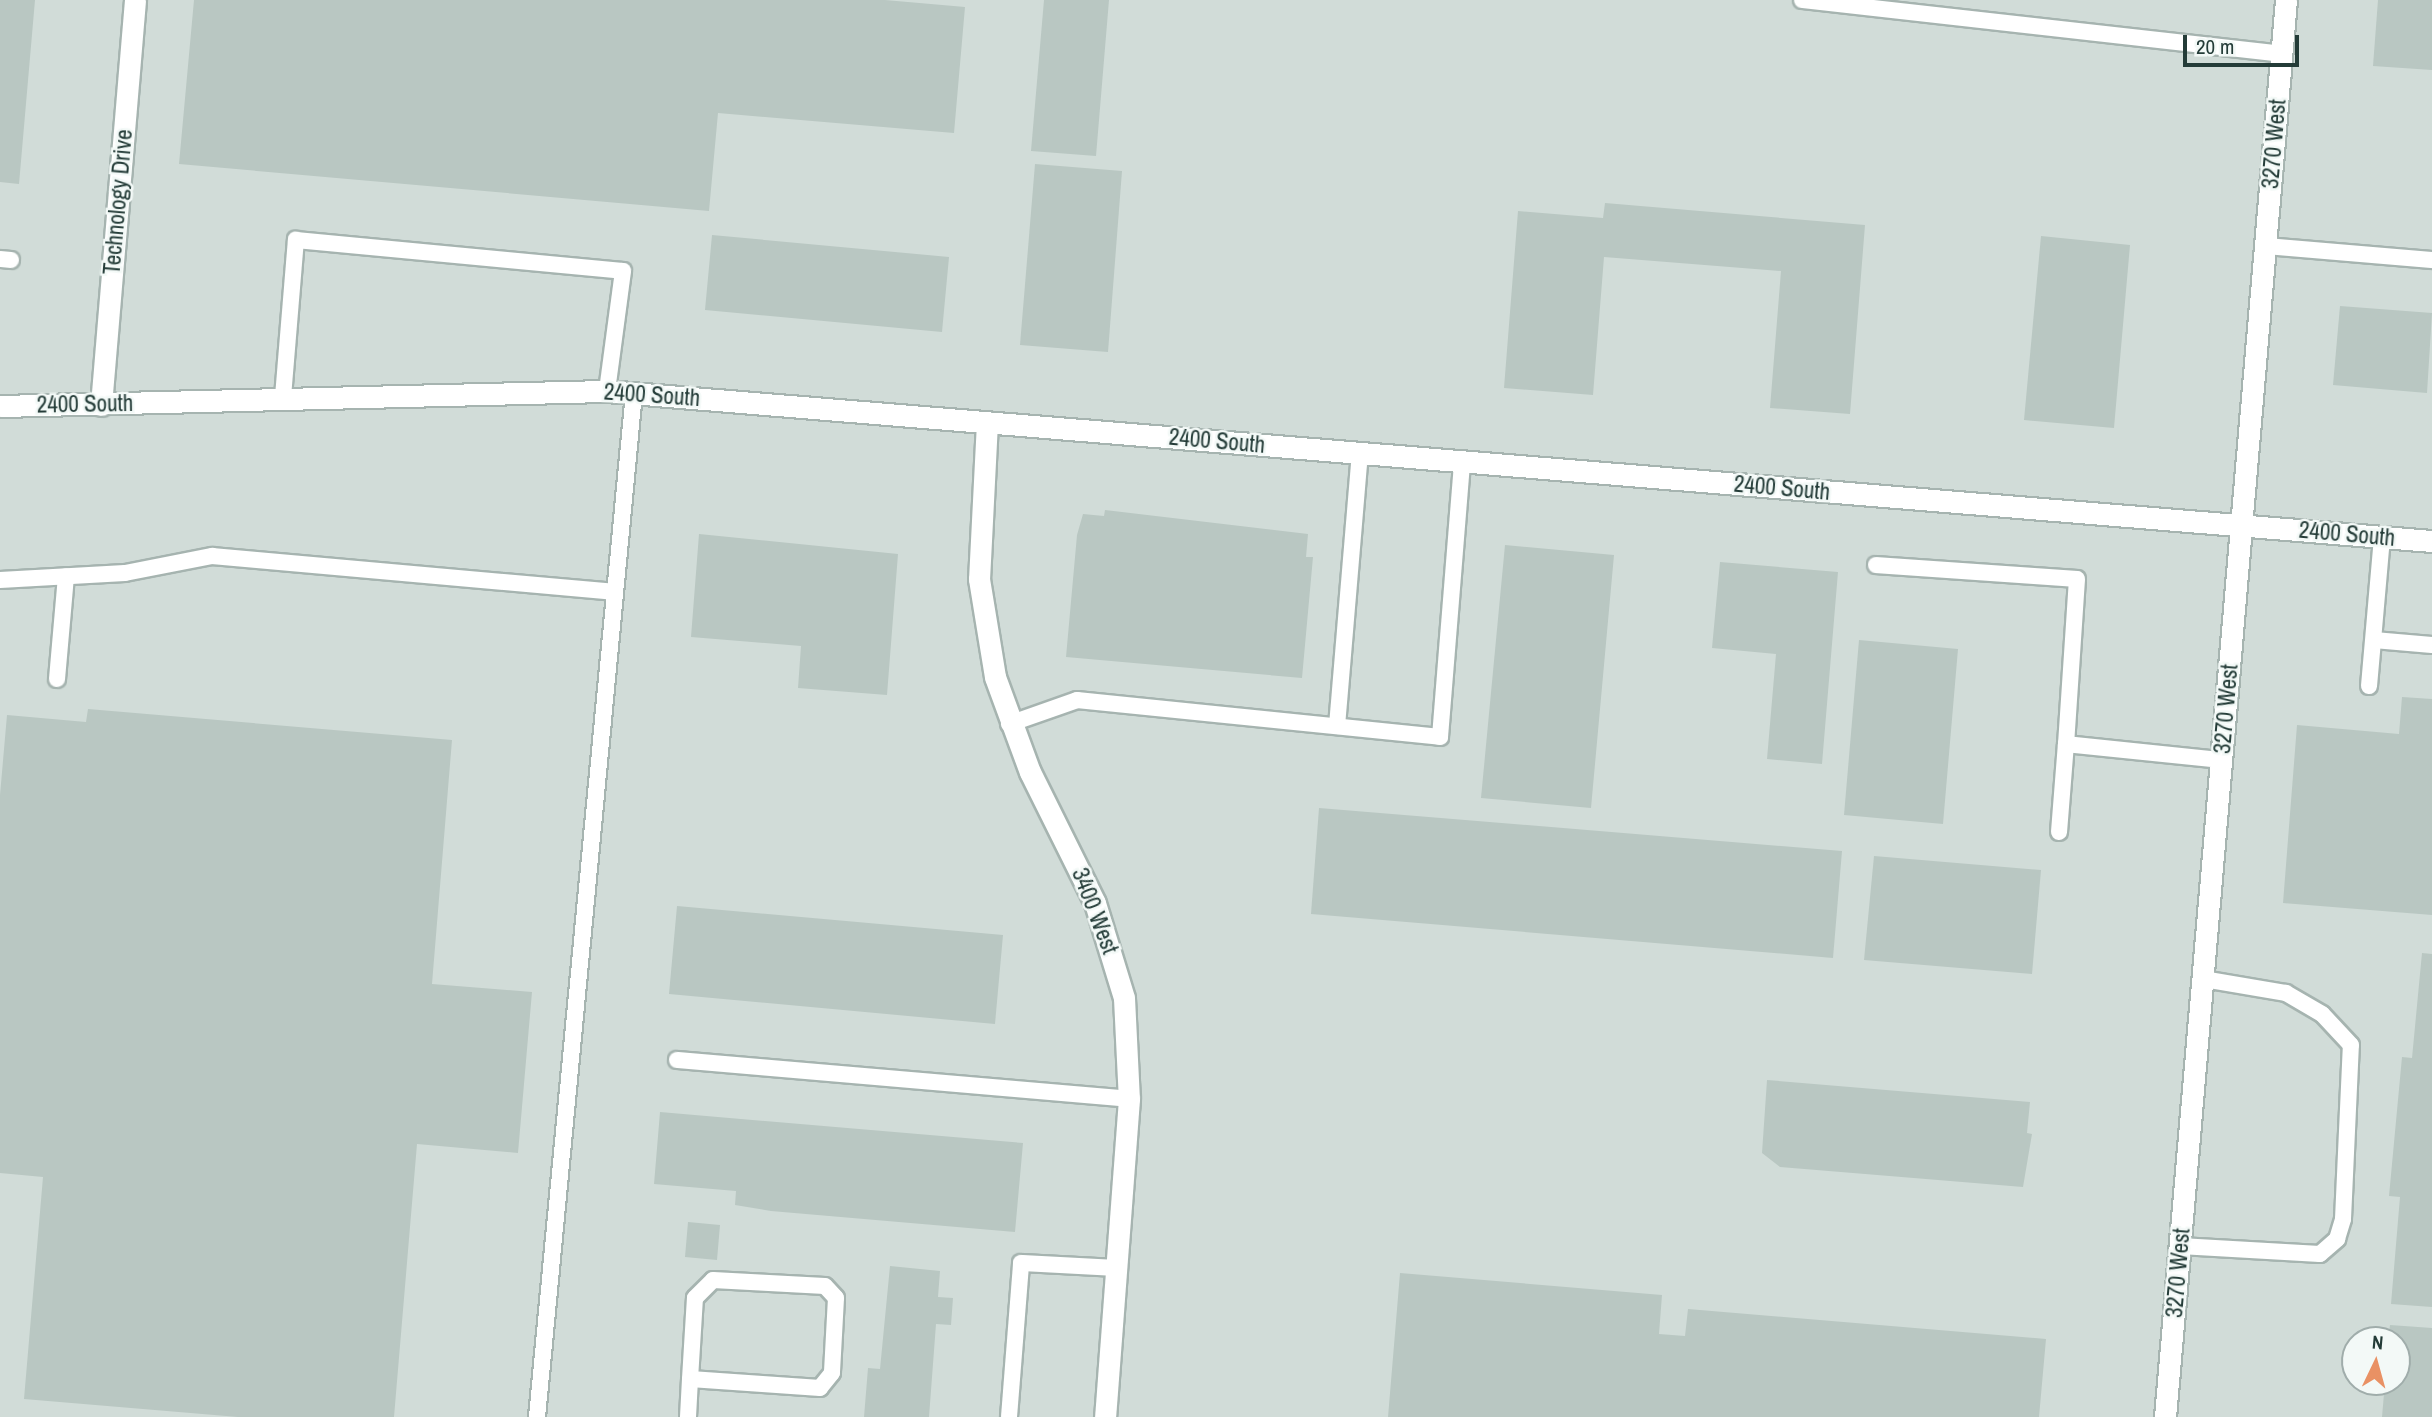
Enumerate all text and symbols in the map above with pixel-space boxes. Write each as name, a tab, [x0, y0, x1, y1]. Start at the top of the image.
scale bar	[2187, 21, 2302, 65]
text: 20 m	[2196, 32, 2234, 61]
street label: 3270 West	[2256, 98, 2292, 190]
street label: Technology Drive	[98, 128, 138, 276]
street label: 2400 South	[603, 378, 701, 412]
street label: 2400 South	[37, 389, 133, 419]
street label: 2400 South	[1168, 423, 1266, 459]
street label: 2400 South	[1733, 470, 1831, 506]
street label: 2400 South	[2298, 516, 2396, 552]
street label: 3270 West	[2208, 663, 2244, 755]
street label: 3400 West	[1066, 864, 1124, 958]
street label: 3270 West	[2160, 1227, 2196, 1319]
north arrow	[2341, 1326, 2411, 1396]
text: N	[2371, 1329, 2384, 1356]

